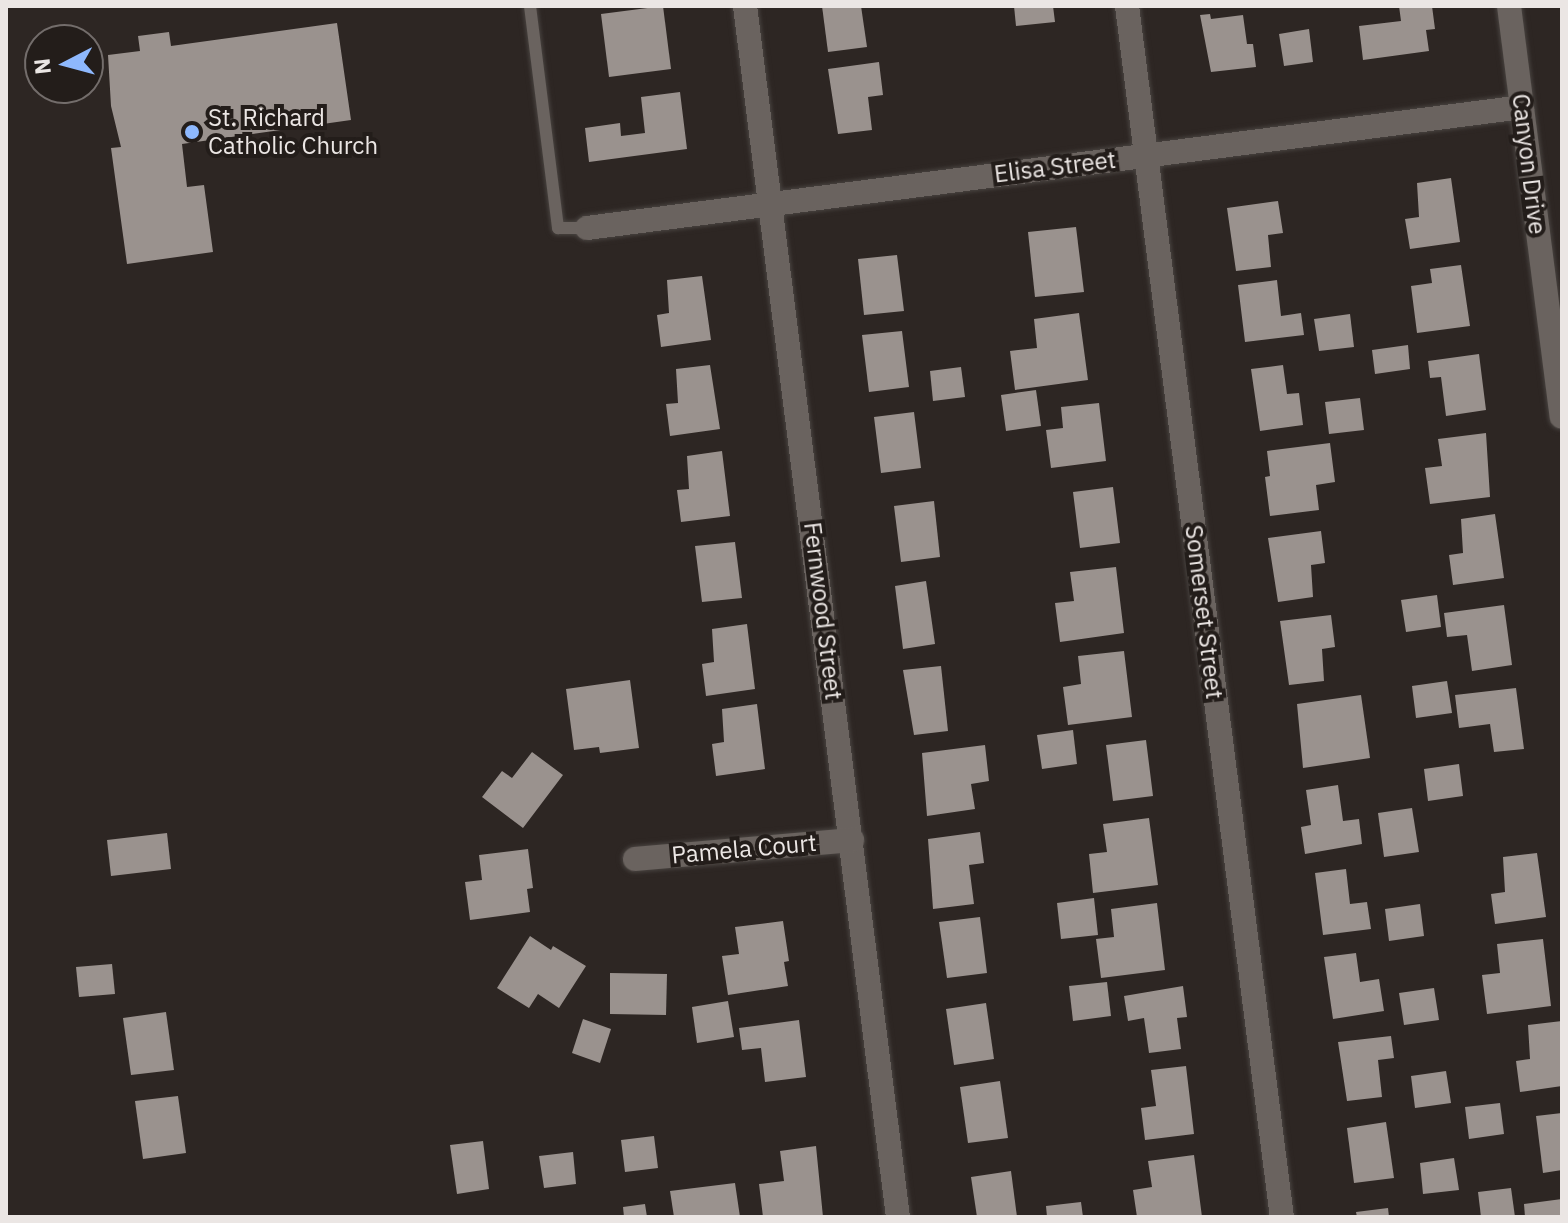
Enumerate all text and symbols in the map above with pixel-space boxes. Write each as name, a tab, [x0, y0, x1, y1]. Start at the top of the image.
north arrow	[24, 24, 104, 104]
text: N	[26, 57, 57, 76]
street label: Canyon Drive	[1506, 92, 1552, 236]
place label: St. Richard Catholic Church	[208, 104, 378, 160]
marker: St. Richard Catholic Church	[183, 123, 201, 141]
street label: Elisa Street	[992, 145, 1118, 189]
street label: Fernwood Street	[798, 520, 848, 702]
street label: Somerset Street	[1179, 523, 1229, 701]
street label: Pamela Court	[670, 828, 818, 870]

